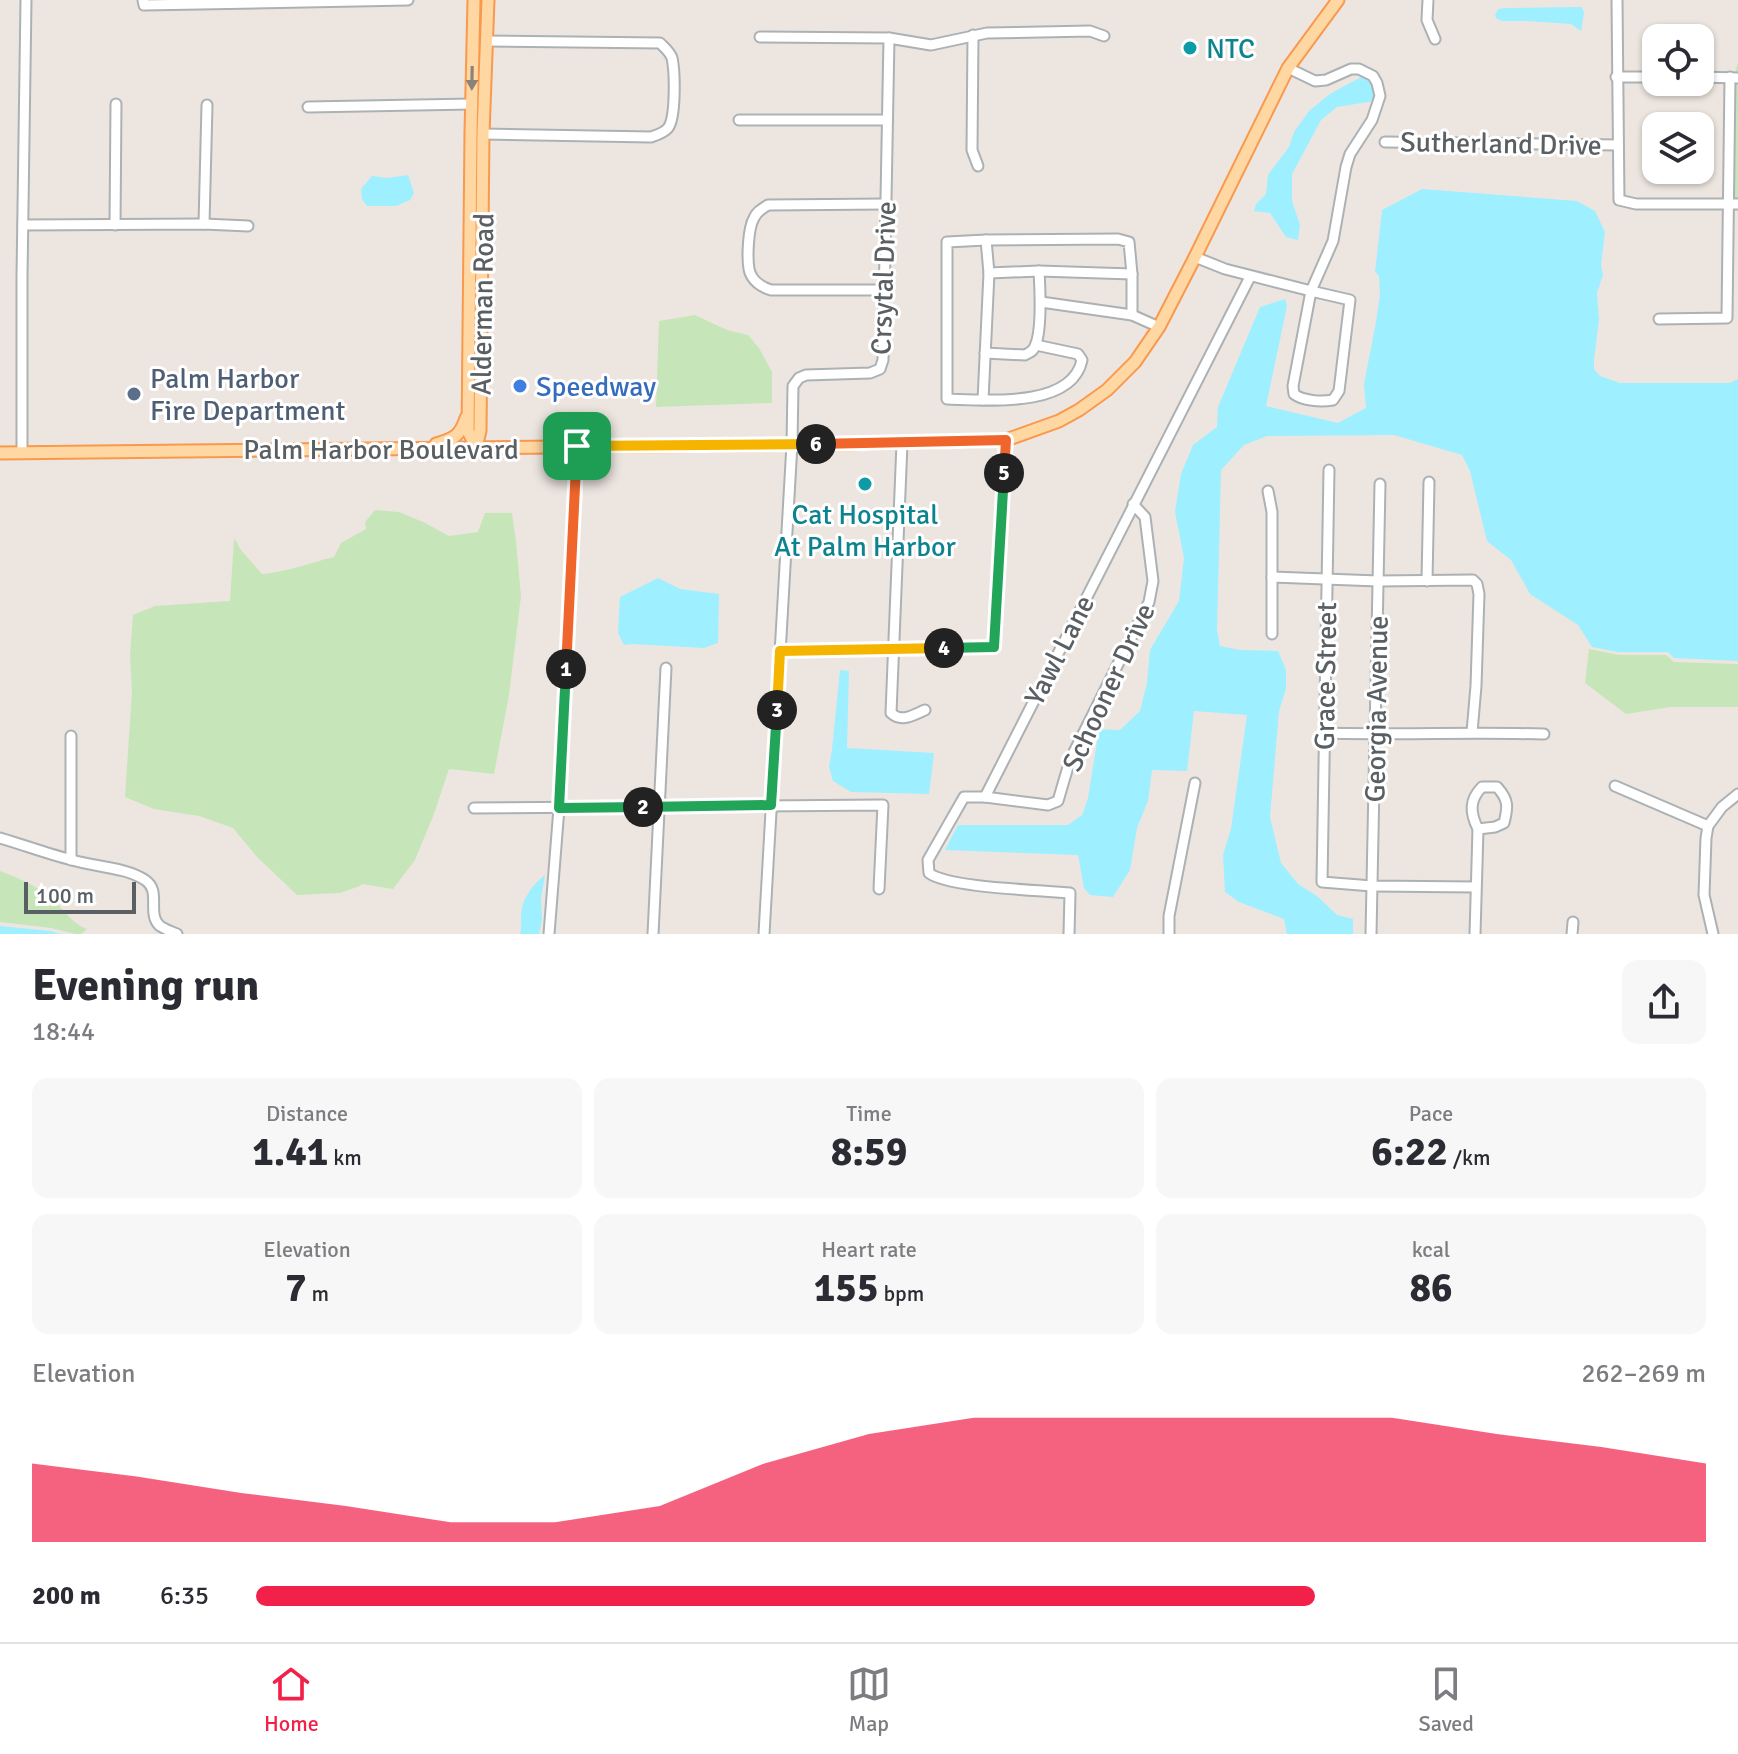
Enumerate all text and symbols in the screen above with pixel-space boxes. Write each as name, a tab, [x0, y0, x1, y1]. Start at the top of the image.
map controls	[1642, 24, 1714, 184]
button: locate	[1642, 24, 1714, 96]
place label: NTC	[1206, 32, 1255, 66]
marker: NTC	[1181, 39, 1199, 57]
one-way arrow	[466, 66, 478, 91]
button: layers	[1642, 112, 1714, 184]
street label: Sutherland Drive	[1400, 125, 1602, 163]
street label: Crsytal Drive	[864, 201, 904, 356]
street label: Alderman Road	[464, 213, 502, 395]
place label: Palm Harbor Fire Department	[150, 362, 346, 428]
place label: Speedway	[536, 370, 656, 404]
marker: Speedway	[511, 377, 529, 395]
marker: Palm Harbor Fire Department	[125, 385, 143, 403]
pin	[543, 412, 611, 480]
icon: arrive	[555, 424, 599, 468]
pin: 6	[796, 424, 836, 464]
text: 6	[810, 430, 822, 457]
street label: Palm Harbor Boulevard	[243, 433, 519, 467]
pin: 5	[984, 453, 1024, 493]
text: 5	[998, 459, 1010, 486]
marker: Cat Hospital At Palm Harbor	[856, 475, 874, 493]
place label: Cat Hospital At Palm Harbor	[774, 498, 957, 564]
street label: Yawl Lane	[1018, 590, 1102, 711]
street label: Schooner Drive	[1055, 598, 1163, 777]
street label: Grace Street	[1308, 601, 1344, 750]
street label: Georgia Avenue	[1358, 615, 1396, 803]
pin: 4	[924, 628, 964, 668]
text: 4	[938, 634, 950, 661]
pin: 1	[546, 649, 586, 689]
text: 1	[560, 655, 572, 682]
pin: 3	[757, 690, 797, 730]
text: 3	[771, 696, 783, 723]
pin: 2	[623, 787, 663, 827]
text: 2	[637, 793, 649, 820]
scale bar	[24, 878, 136, 914]
text: 100 m	[36, 882, 94, 909]
text: Evening run	[32, 959, 259, 1013]
button: share	[1622, 960, 1706, 1044]
text: 18:44	[32, 1016, 95, 1048]
text: Distance	[266, 1100, 348, 1127]
text: Time	[846, 1100, 892, 1127]
text: Pace	[1409, 1100, 1453, 1127]
text: 1.41	[252, 1127, 328, 1177]
text: 8:59	[831, 1127, 907, 1177]
text: 6:22	[1371, 1127, 1448, 1177]
text: km	[328, 1144, 362, 1171]
text: /km	[1448, 1144, 1491, 1171]
text: Elevation	[263, 1236, 351, 1263]
text: Heart rate	[821, 1236, 917, 1263]
text: kcal	[1412, 1236, 1450, 1263]
text: 7	[285, 1263, 307, 1313]
text: 155	[814, 1263, 879, 1313]
text: 86	[1409, 1263, 1453, 1313]
text: m	[307, 1280, 329, 1307]
text: bpm	[879, 1280, 924, 1307]
text: Elevation	[32, 1358, 136, 1390]
text: 262–269 m	[1582, 1358, 1706, 1390]
text: 200 m	[32, 1580, 101, 1612]
text: 6:35	[160, 1580, 209, 1612]
tab: Home	[264, 1662, 319, 1737]
tab: Map	[847, 1662, 891, 1737]
tab: Saved	[1419, 1662, 1474, 1737]

